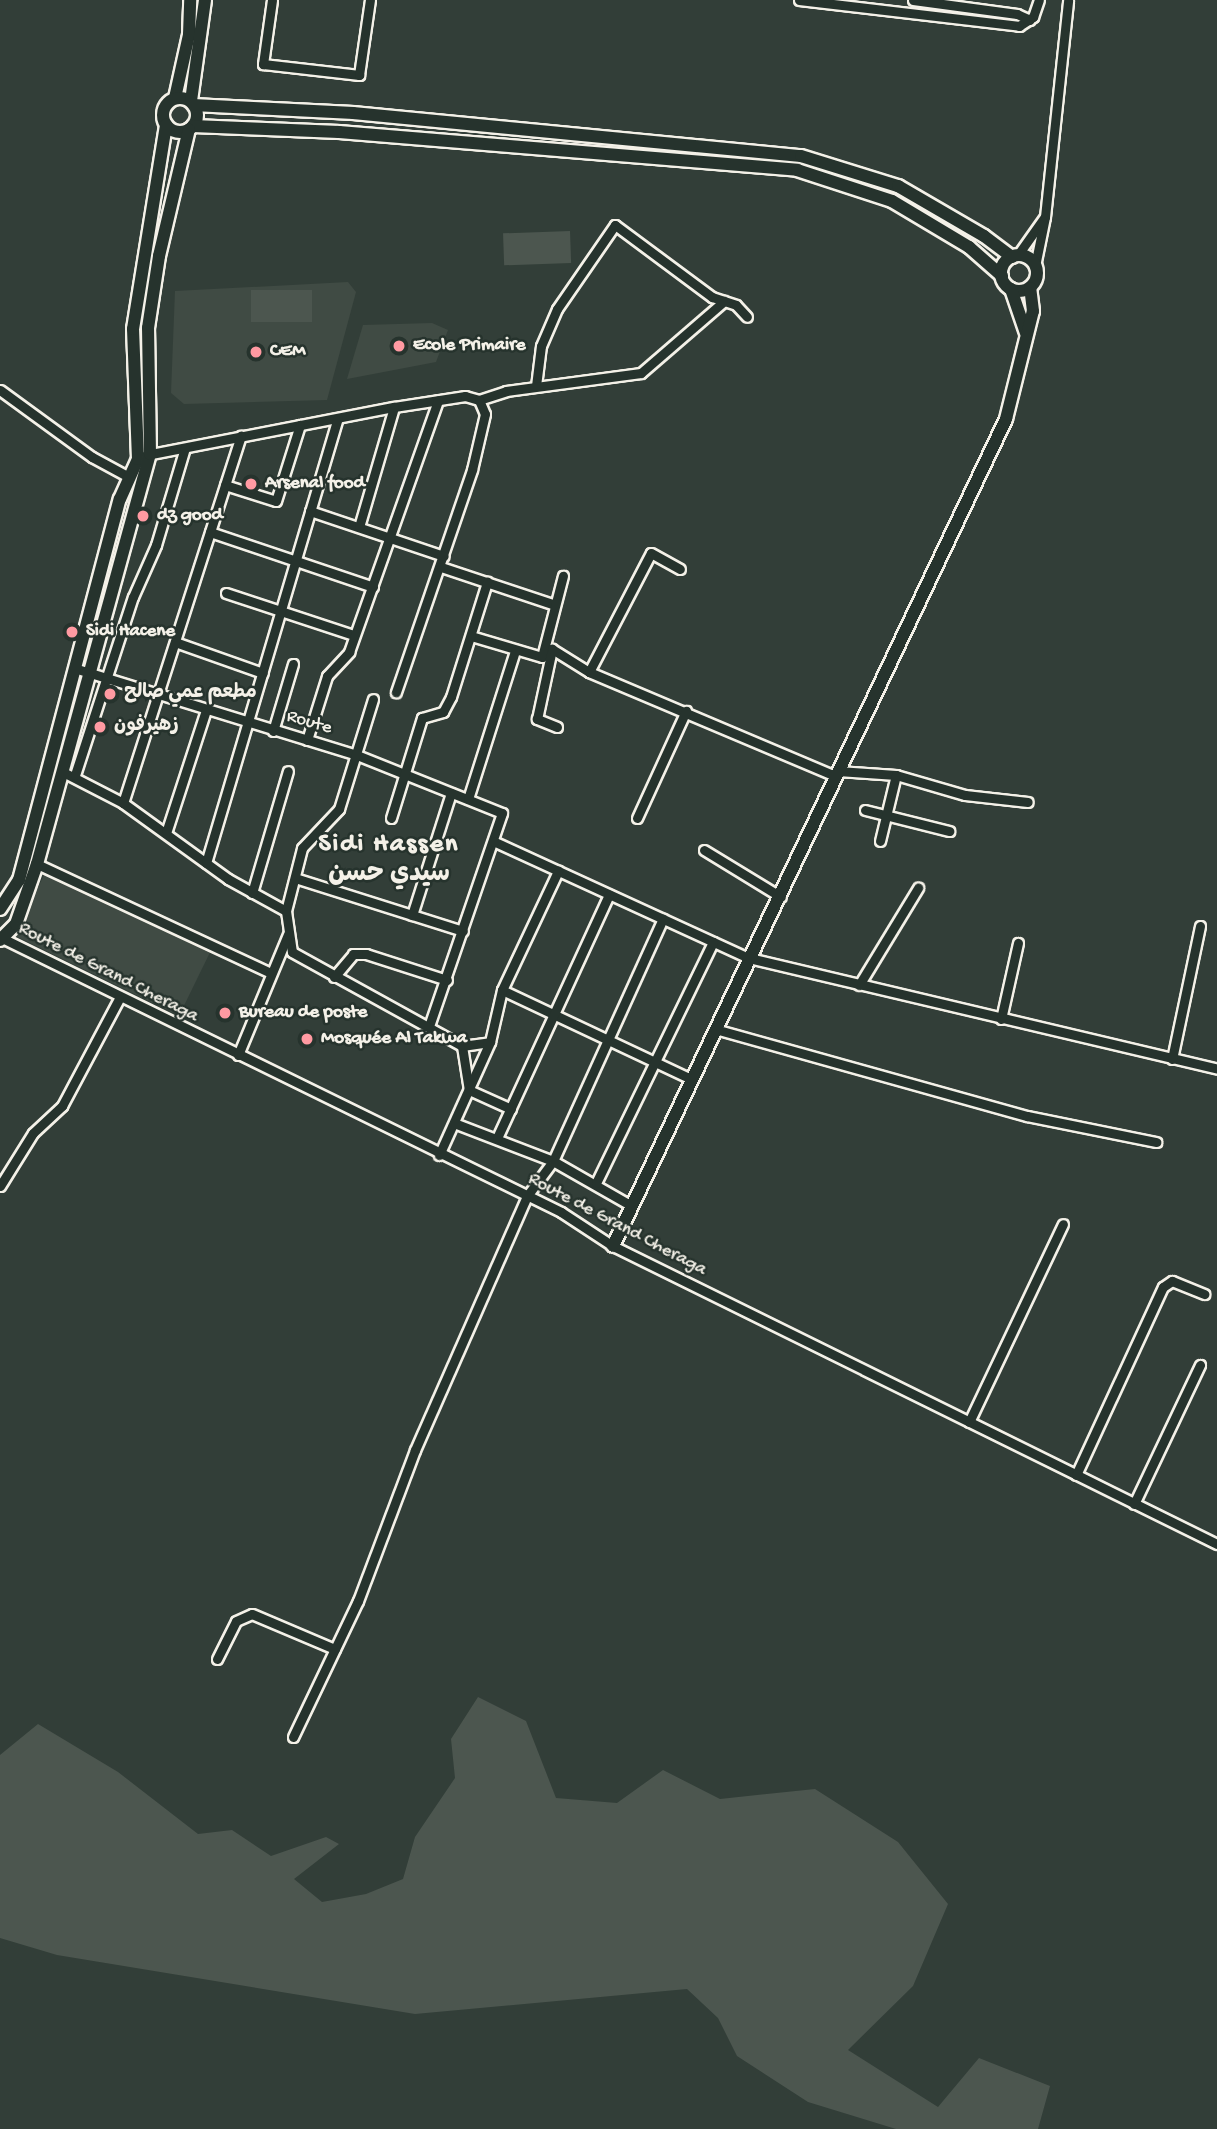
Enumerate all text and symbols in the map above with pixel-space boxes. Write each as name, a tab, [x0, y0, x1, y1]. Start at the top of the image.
place label: Ecole Primaire	[413, 335, 526, 357]
marker: Ecole Primaire	[391, 338, 407, 354]
place label: CEM	[270, 341, 305, 363]
marker: CEM	[248, 344, 264, 360]
place label: Arsenal food	[265, 473, 365, 495]
marker: Arsenal food	[243, 476, 259, 492]
place label: dz good	[157, 505, 223, 527]
marker: dz good	[135, 508, 151, 524]
place label: Sidi Hacene	[86, 621, 175, 643]
marker: Sidi Hacene	[64, 624, 80, 640]
place label: مطعم عمي صالح	[124, 683, 257, 705]
marker: مطعم عمي صالح	[102, 686, 118, 702]
street label: Route	[284, 706, 334, 740]
place label: زهيرفون	[114, 716, 178, 738]
marker: زهيرفون	[92, 719, 108, 735]
district label: Sidi Hassen سيدي حسن	[320, 830, 458, 892]
street label: Route de Grand Cheraga	[14, 918, 202, 1028]
place label: Bureau de poste	[239, 1002, 367, 1024]
marker: Bureau de poste	[217, 1005, 233, 1021]
place label: Mosquée Al Takwa	[321, 1028, 467, 1050]
marker: Mosquée Al Takwa	[299, 1031, 315, 1047]
street label: Route de Grand Cheraga	[524, 1168, 710, 1282]

